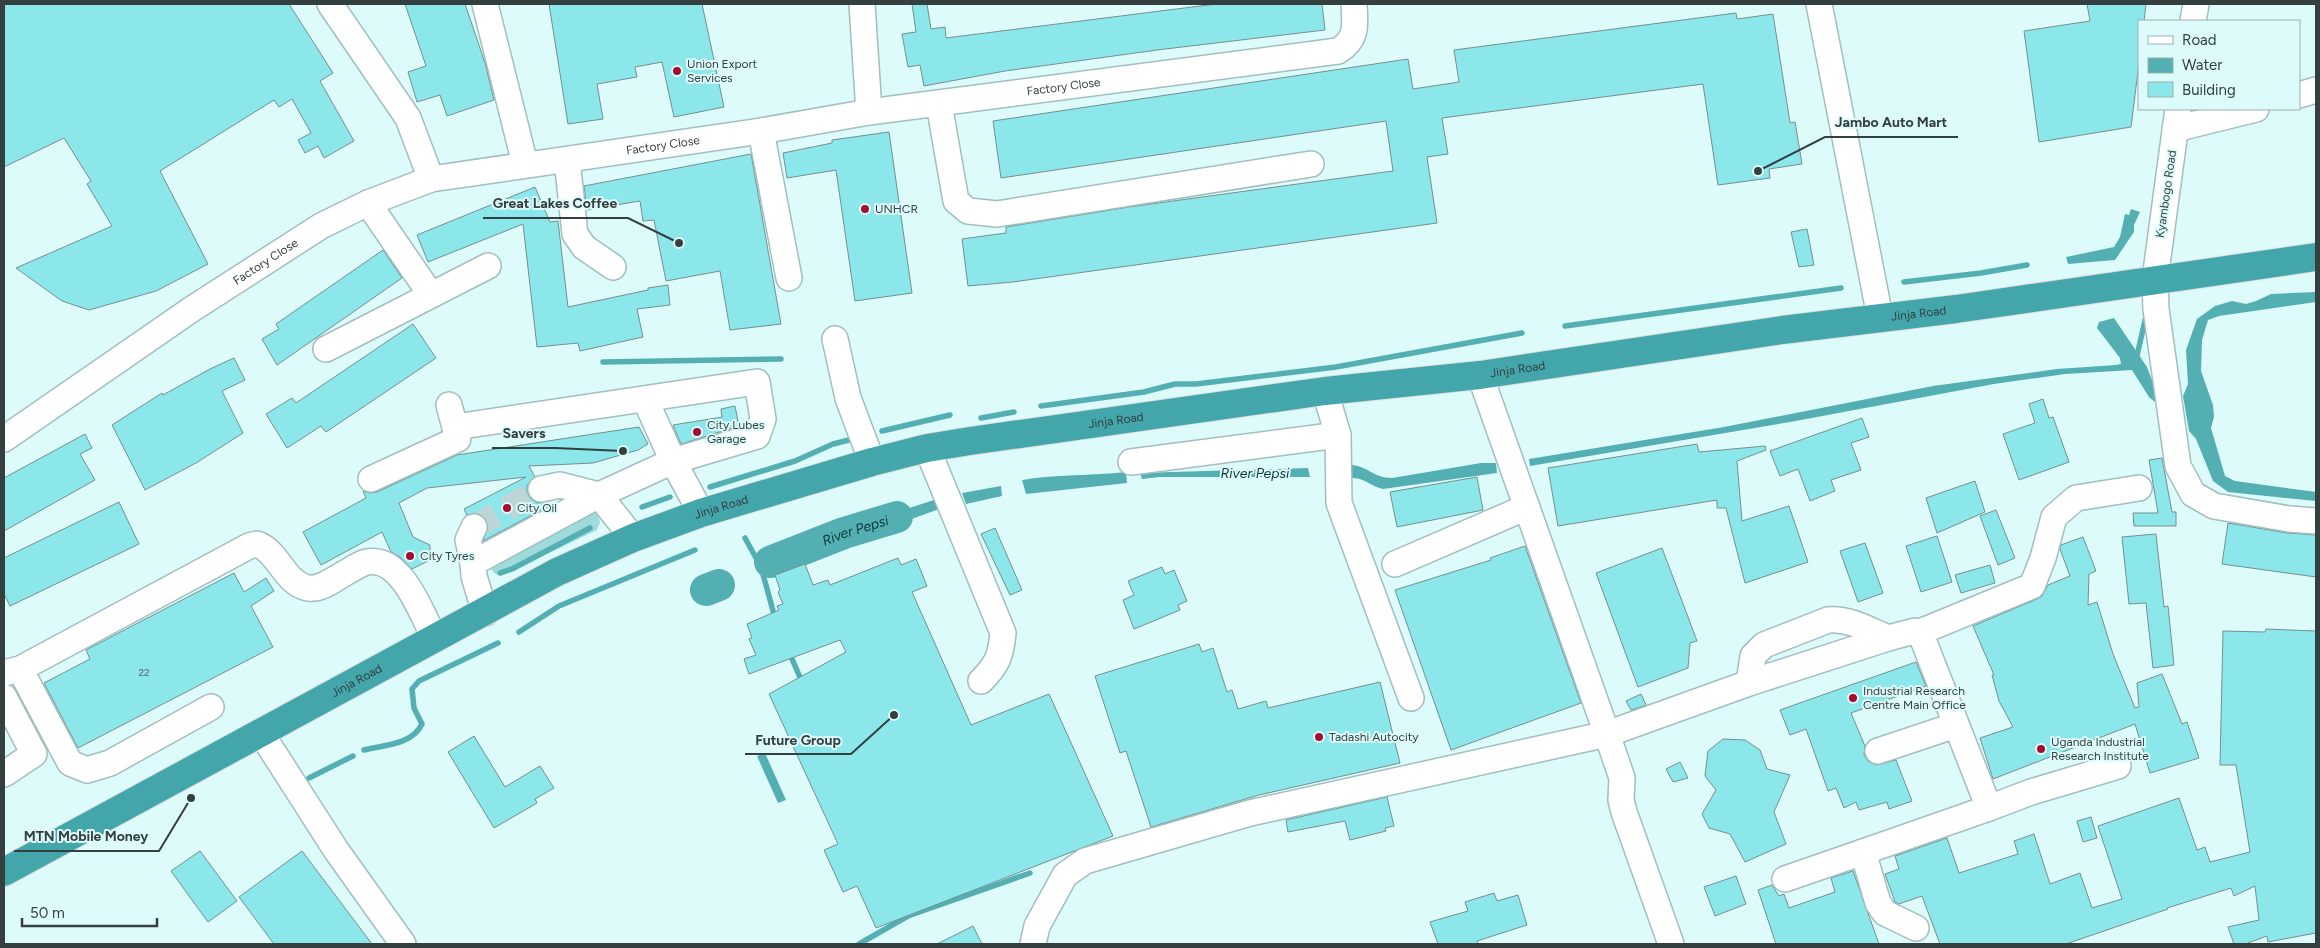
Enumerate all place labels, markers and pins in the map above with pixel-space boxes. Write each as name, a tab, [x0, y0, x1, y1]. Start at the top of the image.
place label: Union Export Services	[687, 57, 757, 85]
marker: Union Export Services	[671, 65, 683, 77]
callout: Jambo Auto Mart	[1825, 108, 1958, 137]
callout: Great Lakes Coffee	[483, 189, 628, 218]
place label: UNHCR	[875, 202, 918, 216]
marker: UNHCR	[859, 203, 871, 215]
place label: City Lubes Garage	[707, 418, 765, 446]
callout: Savers	[492, 419, 555, 448]
marker: City Lubes Garage	[691, 426, 703, 438]
place label: City Oil	[517, 501, 557, 515]
marker: City Oil	[501, 502, 513, 514]
place label: City Tyres	[420, 549, 475, 563]
marker: City Tyres	[404, 550, 416, 562]
place label: Industrial Research Centre Main Office	[1863, 684, 1966, 712]
marker: Industrial Research Centre Main Office	[1847, 692, 1859, 704]
callout: Future Group	[745, 725, 851, 754]
place label: Tadashi Autocity	[1329, 730, 1419, 744]
marker: Tadashi Autocity	[1313, 731, 1325, 743]
place label: Uganda Industrial Research Institute	[2051, 735, 2149, 763]
marker: Uganda Industrial Research Institute	[2035, 743, 2047, 755]
callout: MTN Mobile Money	[14, 822, 159, 851]

